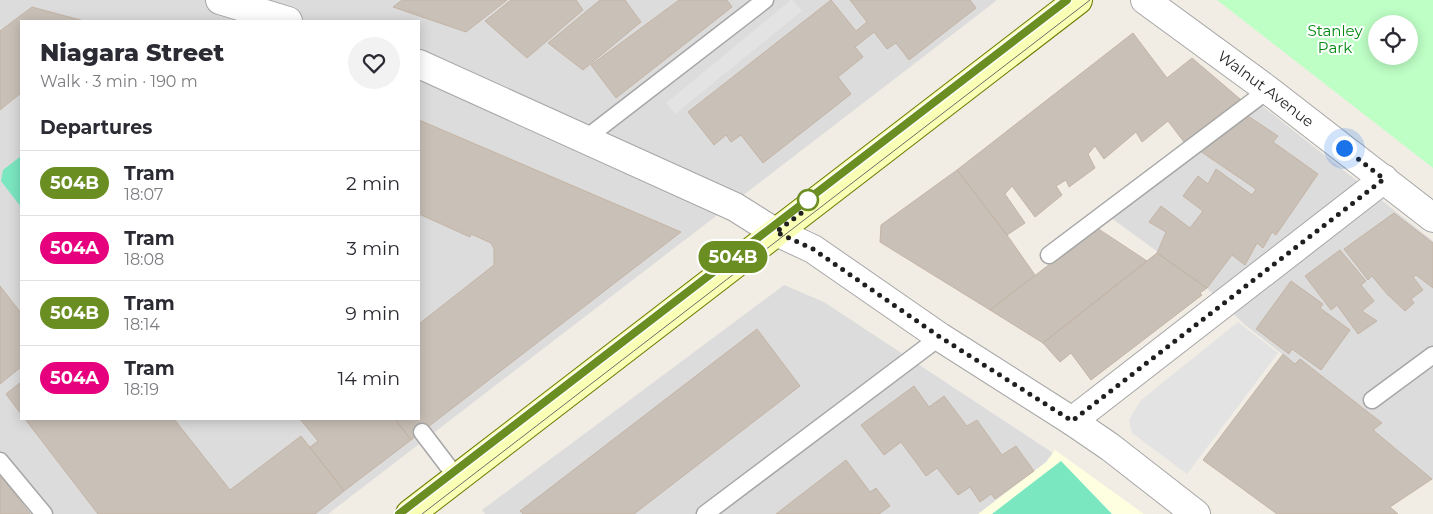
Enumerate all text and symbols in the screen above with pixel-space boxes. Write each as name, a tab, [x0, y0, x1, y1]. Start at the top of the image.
map controls	[1368, 15, 1418, 65]
button: locate	[1368, 15, 1418, 65]
park label: Stanley Park	[1307, 21, 1363, 57]
button: heart	[348, 37, 400, 89]
text: Niagara Street	[40, 38, 224, 67]
street label: Walnut Avenue	[1214, 46, 1318, 131]
text: Walk · 3 min · 190 m	[40, 72, 198, 91]
text: Departures	[40, 116, 152, 139]
your location	[1332, 136, 1357, 161]
text: Tram	[124, 162, 175, 185]
text: 504B	[50, 172, 99, 194]
text: 2 min	[346, 172, 400, 195]
text: 18:07	[124, 185, 163, 204]
unlabelled marker	[797, 189, 819, 211]
text: Tram	[124, 227, 175, 250]
text: 504A	[50, 237, 99, 259]
text: 3 min	[346, 237, 400, 260]
line badge: 504B	[698, 241, 768, 273]
text: 504B	[708, 246, 758, 268]
text: 18:08	[124, 250, 164, 269]
text: Tram	[124, 292, 175, 315]
text: 504B	[50, 302, 99, 324]
text: 9 min	[345, 302, 400, 325]
text: 18:14	[124, 315, 160, 334]
text: Tram	[124, 357, 175, 380]
text: 504A	[50, 367, 99, 389]
text: 14 min	[337, 367, 400, 390]
text: 18:19	[124, 380, 159, 399]

